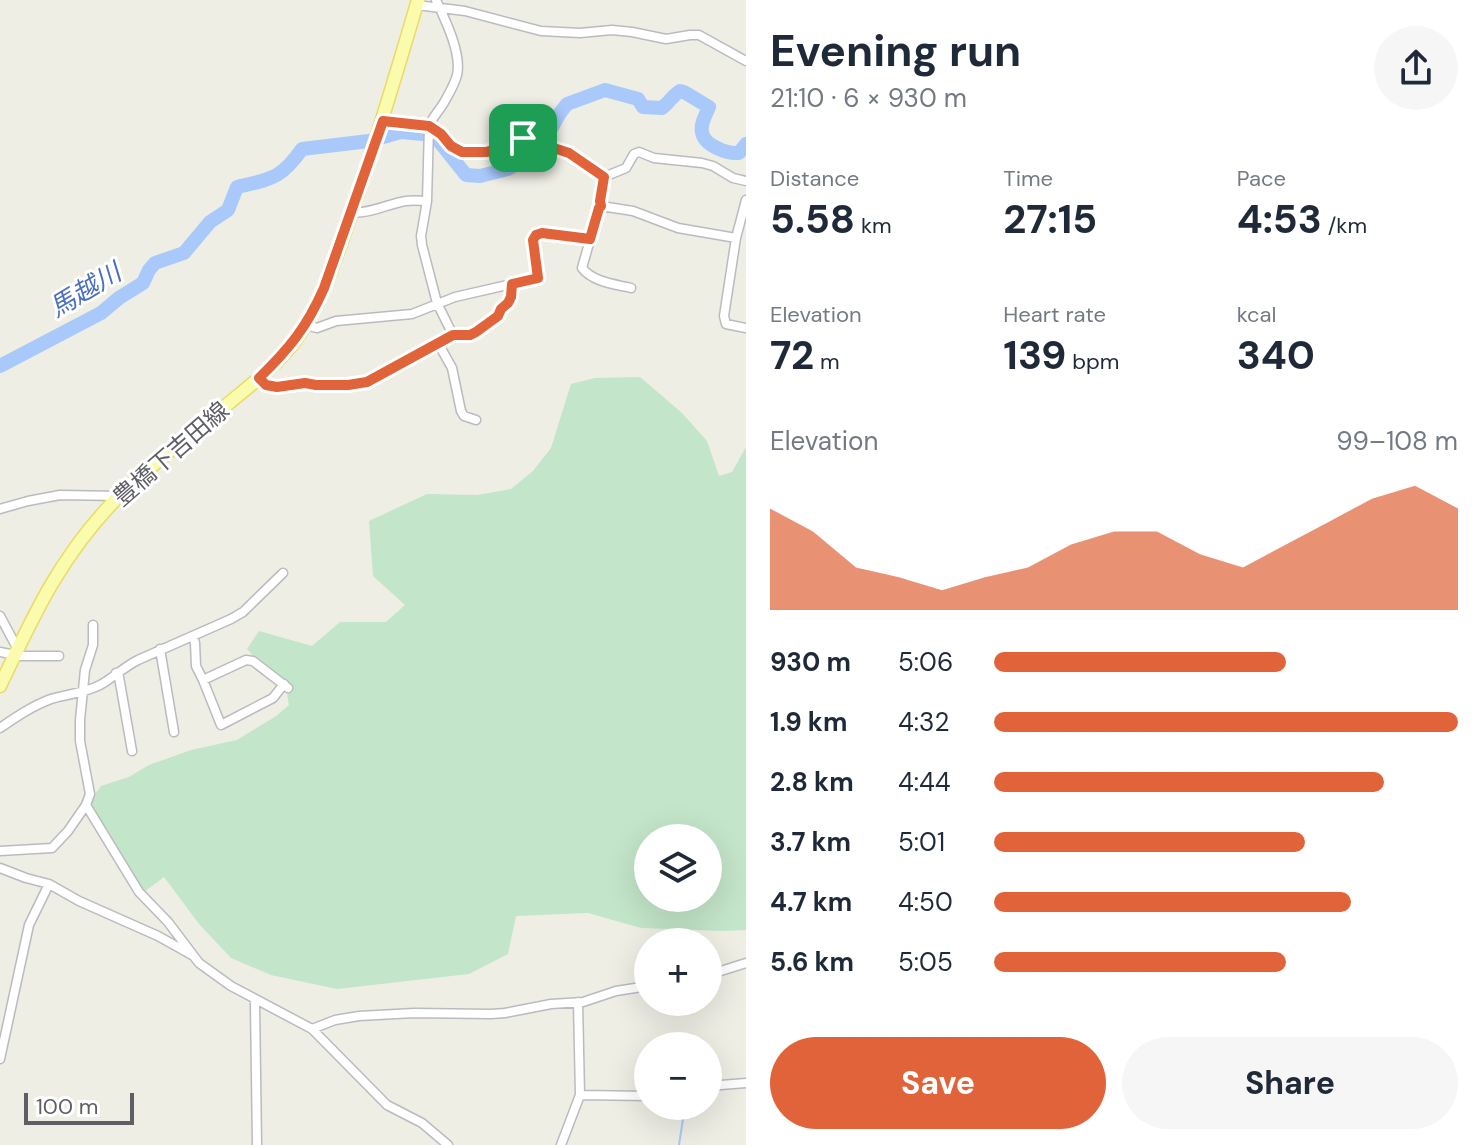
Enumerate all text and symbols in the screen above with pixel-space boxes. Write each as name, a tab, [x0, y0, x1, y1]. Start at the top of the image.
text: Evening run	[770, 22, 1021, 80]
button: share	[1374, 26, 1458, 110]
text: 21:10 · 6 × 930 m	[770, 81, 967, 115]
pin	[489, 104, 557, 172]
icon: arrive	[501, 116, 545, 160]
text: Distance	[770, 164, 859, 193]
text: Time	[1003, 164, 1053, 193]
text: Pace	[1237, 164, 1286, 193]
text: 5.58	[770, 193, 855, 245]
text: 27:15	[1003, 193, 1097, 245]
text: 4:53	[1237, 193, 1322, 245]
text: km	[855, 211, 892, 240]
text: /km	[1322, 211, 1367, 240]
water label: 馬越川	[43, 254, 130, 325]
text: Elevation	[770, 300, 862, 329]
text: Heart rate	[1003, 300, 1106, 329]
text: kcal	[1237, 300, 1276, 329]
text: 72	[770, 329, 814, 381]
text: 139	[1003, 329, 1066, 381]
text: 340	[1237, 329, 1315, 381]
text: m	[814, 347, 840, 376]
text: bpm	[1066, 347, 1119, 376]
street label: 豊橋下吉田線	[106, 395, 235, 513]
text: Elevation	[770, 424, 878, 458]
text: 99–108 m	[1336, 424, 1458, 458]
text: 930 m	[770, 645, 851, 679]
text: 5:06	[898, 645, 953, 679]
text: 1.9 km	[770, 705, 847, 739]
text: 4:32	[898, 705, 949, 739]
text: 2.8 km	[770, 765, 854, 799]
text: 4:44	[898, 765, 951, 799]
map controls	[634, 824, 722, 1120]
button: layers	[634, 824, 722, 912]
text: 3.7 km	[770, 825, 851, 859]
text: 5:01	[898, 825, 945, 859]
text: 4.7 km	[770, 885, 852, 919]
text: 4:50	[898, 885, 953, 919]
button: +	[634, 928, 722, 1016]
text: 5.6 km	[770, 945, 854, 979]
text: 5:05	[898, 945, 953, 979]
button: −	[634, 1032, 722, 1120]
button: Save	[770, 1037, 1106, 1129]
button: Share	[1122, 1037, 1458, 1129]
scale bar	[24, 1089, 134, 1125]
text: 100 m	[36, 1092, 98, 1121]

